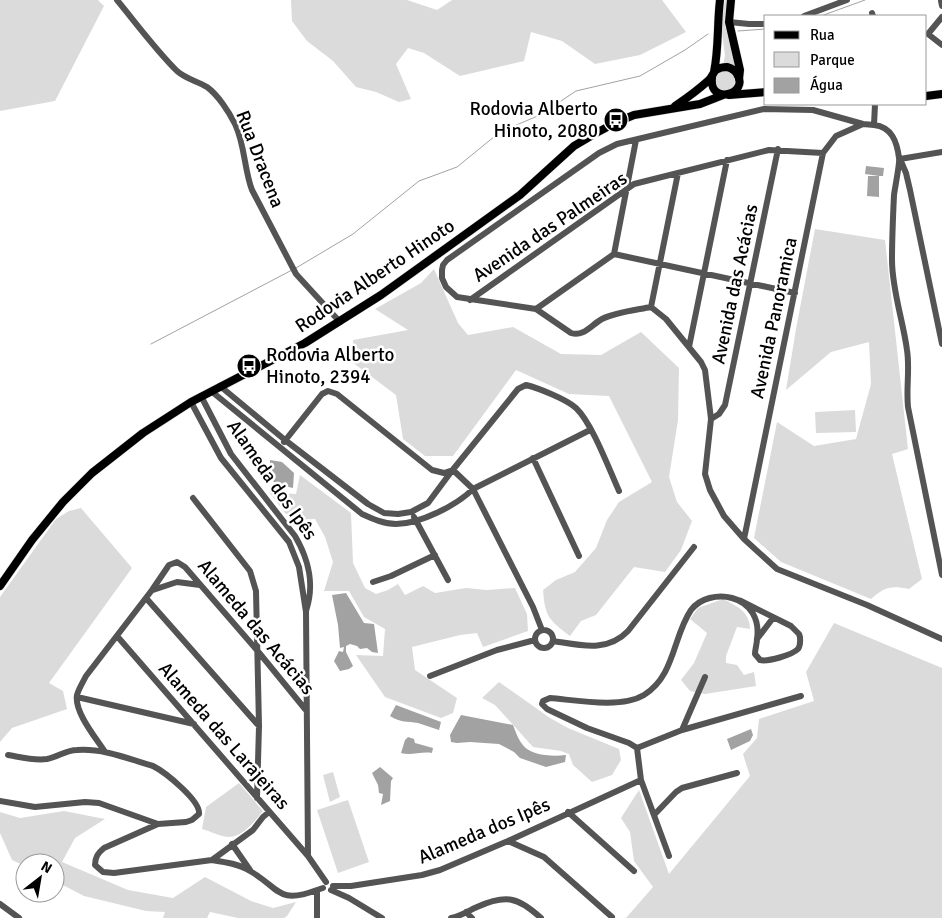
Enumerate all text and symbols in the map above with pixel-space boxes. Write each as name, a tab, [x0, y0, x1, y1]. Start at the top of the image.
legend	[764, 15, 927, 105]
text: Rua	[810, 26, 835, 44]
text: Parque	[810, 51, 855, 69]
text: Água	[810, 75, 843, 94]
place label: Rodovia Alberto Hinoto, 2080	[470, 97, 598, 143]
street label: Rua Dracena	[230, 107, 290, 211]
bus stop icon: Rodovia Alberto Hinoto, 2080	[603, 107, 629, 133]
street label: Avenida das Palmeiras	[468, 166, 632, 288]
street label: Avenida das Acácias	[706, 202, 764, 366]
street label: Rodovia Alberto Hinoto	[291, 214, 459, 338]
street label: Avenida Panoramica	[745, 235, 803, 401]
place label: Rodovia Alberto Hinoto, 2394	[266, 343, 395, 389]
bus stop icon: Rodovia Alberto Hinoto, 2394	[236, 353, 262, 379]
street label: Alameda dos Ipês	[222, 415, 322, 545]
street label: Alameda das Acácias	[192, 554, 320, 700]
street label: Alameda das Larajeiras	[153, 657, 295, 815]
street label: Alameda dos Ipês	[414, 792, 554, 870]
north arrow	[15, 853, 65, 903]
text: N	[38, 857, 55, 877]

